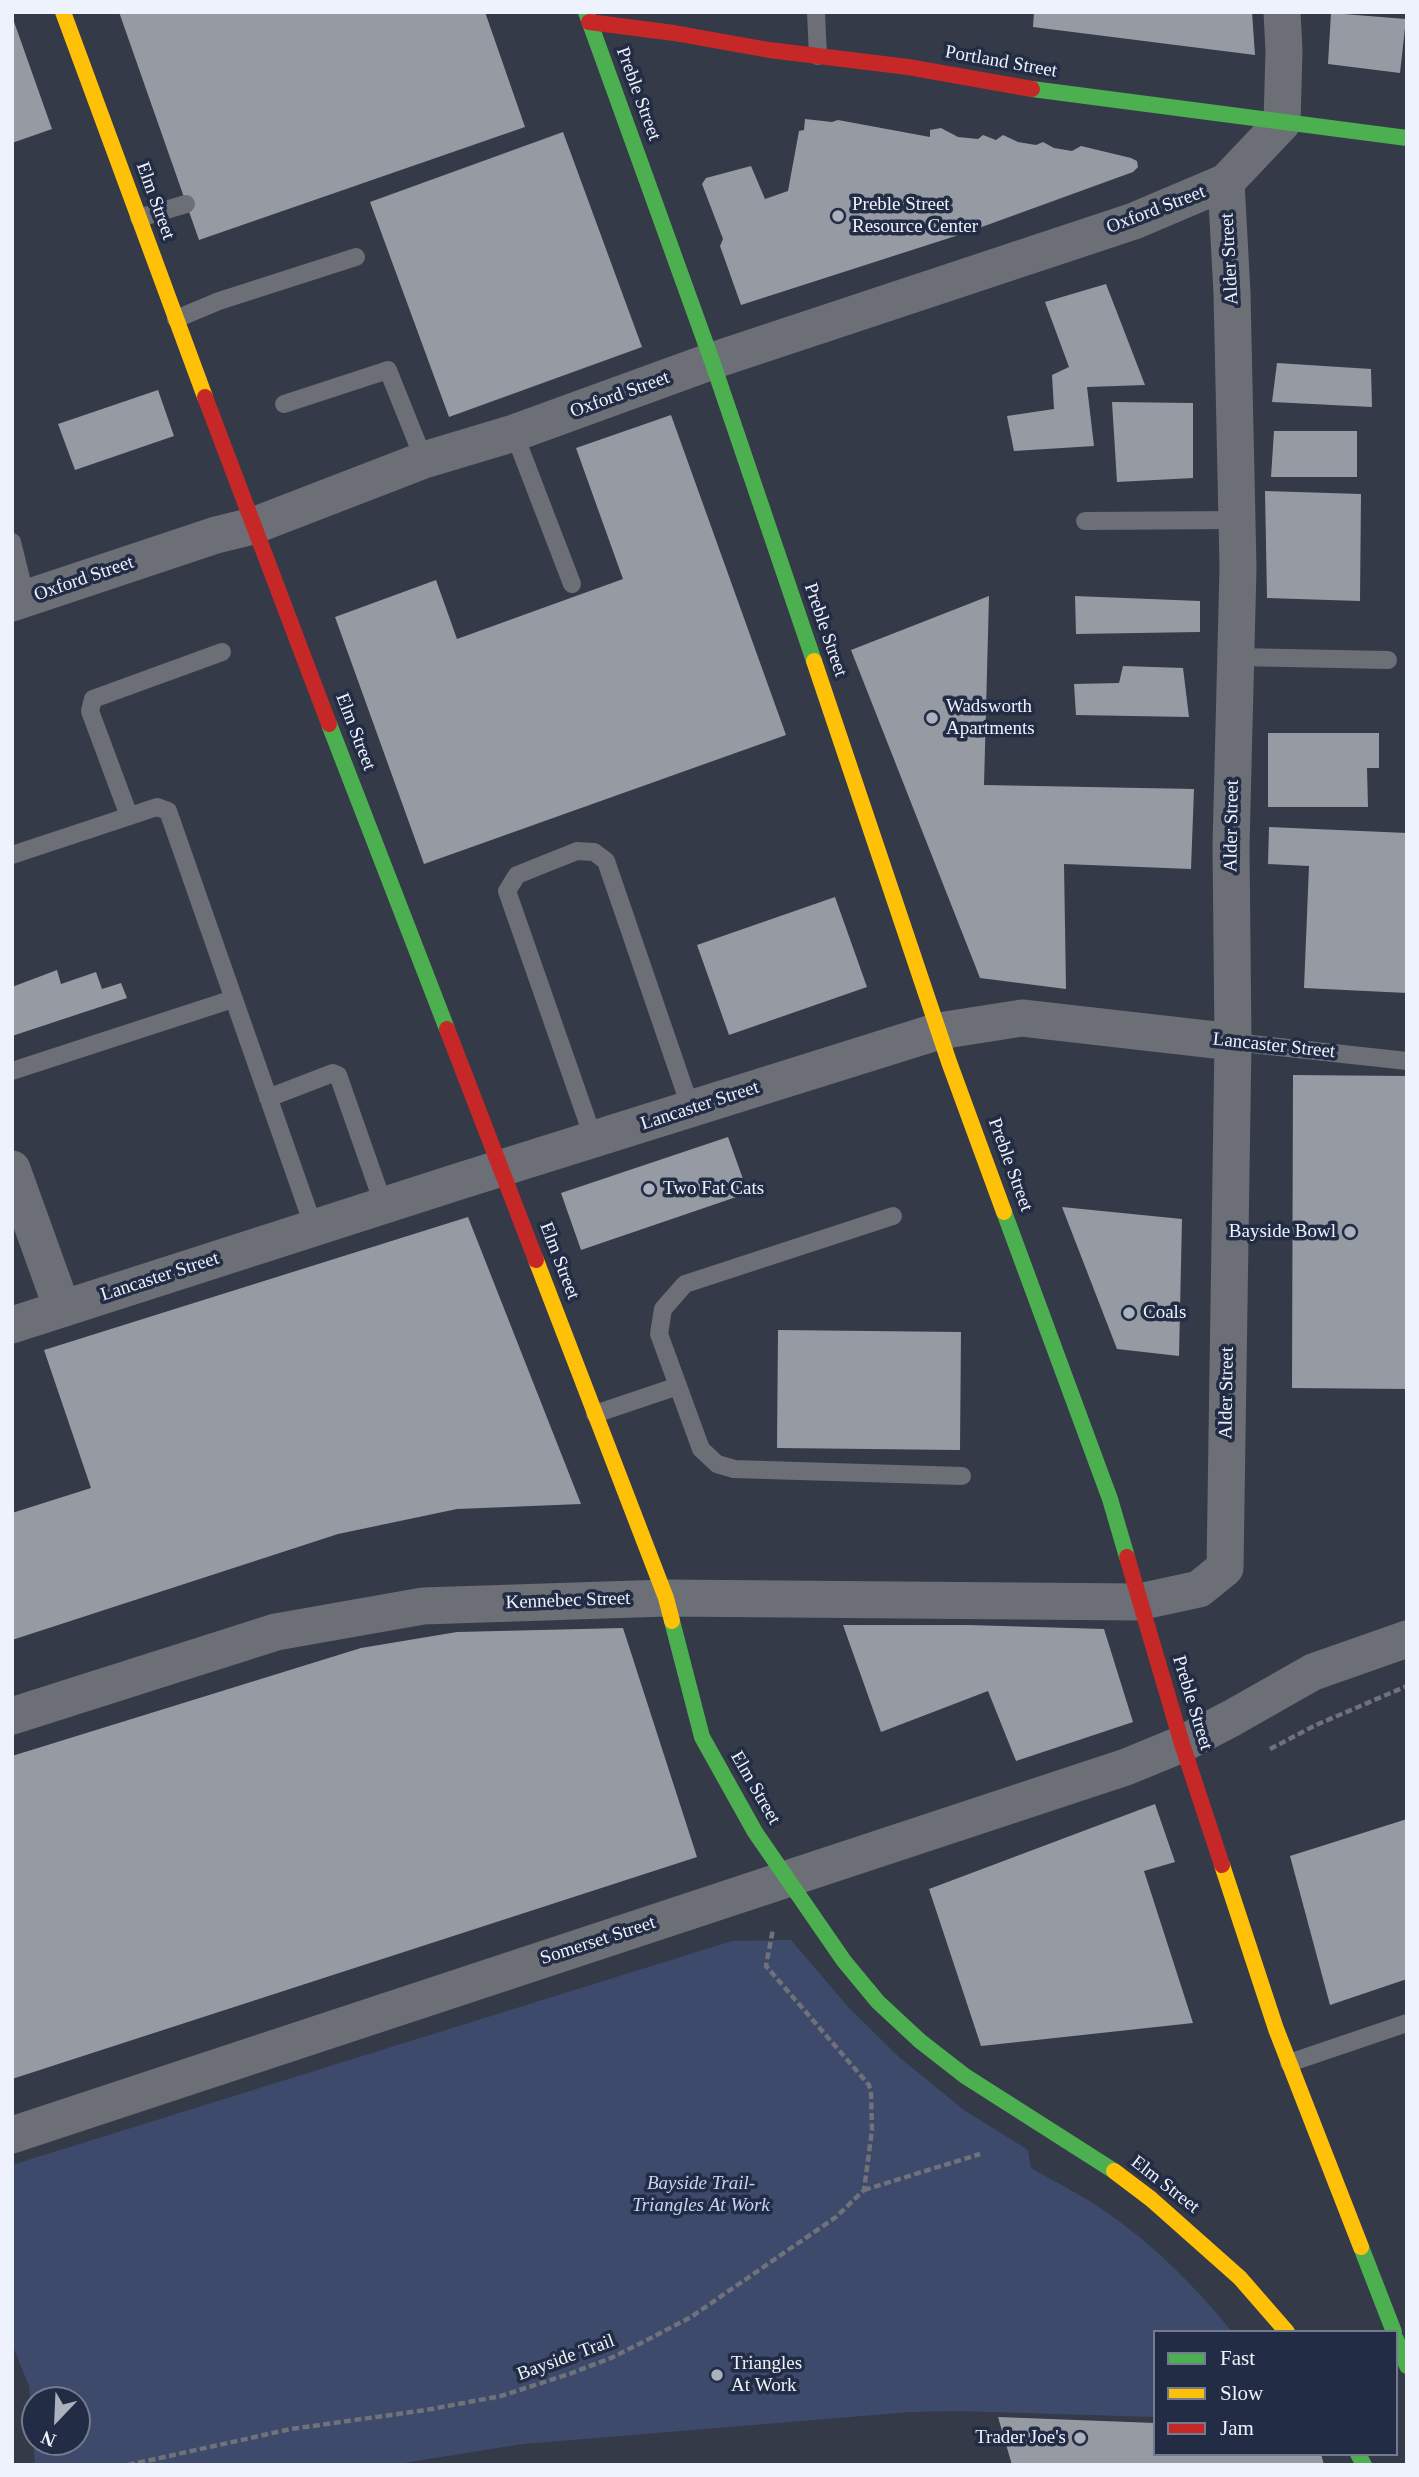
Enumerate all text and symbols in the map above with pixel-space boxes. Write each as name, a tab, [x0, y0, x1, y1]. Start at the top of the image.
street label: Portland Street	[943, 41, 1059, 83]
street label: Preble Street	[611, 44, 665, 144]
street label: Elm Street	[130, 159, 180, 243]
street label: Oxford Street	[1103, 181, 1209, 239]
place label: Preble Street Resource Center	[852, 194, 978, 238]
marker: Preble Street Resource Center	[830, 208, 846, 224]
street label: Alder Street	[1216, 212, 1244, 306]
street label: Oxford Street	[567, 367, 673, 423]
street label: Oxford Street	[31, 551, 137, 607]
street label: Preble Street	[798, 580, 852, 680]
street label: Elm Street	[330, 690, 380, 774]
place label: Wadsworth Apartments	[946, 696, 1035, 740]
marker: Wadsworth Apartments	[924, 710, 940, 726]
street label: Alder Street	[1220, 780, 1244, 872]
street label: Lancaster Street	[1212, 1028, 1336, 1064]
street label: Lancaster Street	[638, 1076, 762, 1136]
street label: Preble Street	[983, 1115, 1037, 1215]
place label: Two Fat Cats	[663, 1178, 764, 1200]
marker: Two Fat Cats	[641, 1181, 657, 1197]
street label: Elm Street	[534, 1219, 584, 1303]
place label: Bayside Bowl	[1229, 1221, 1336, 1243]
marker: Bayside Bowl	[1342, 1224, 1358, 1240]
street label: Lancaster Street	[98, 1247, 222, 1307]
place label: Coals	[1143, 1302, 1186, 1324]
marker: Coals	[1121, 1305, 1137, 1321]
street label: Alder Street	[1215, 1347, 1239, 1439]
street label: Kennebec Street	[505, 1587, 631, 1615]
street label: Preble Street	[1167, 1653, 1217, 1753]
street label: Elm Street	[725, 1747, 785, 1829]
street label: Somerset Street	[538, 1912, 658, 1970]
street label: Elm Street	[1126, 2151, 1204, 2219]
park label: Bayside Trail- Triangles At Work	[632, 2173, 770, 2217]
street label: Bayside Trail	[514, 2330, 618, 2386]
legend	[1153, 2330, 1398, 2456]
text: Fast	[1220, 2346, 1255, 2370]
place label: Triangles At Work	[731, 2353, 802, 2397]
marker: Triangles At Work	[709, 2367, 725, 2383]
text: Slow	[1220, 2381, 1263, 2405]
north arrow	[21, 2386, 91, 2456]
text: Jam	[1220, 2416, 1254, 2440]
text: N	[38, 2427, 59, 2451]
place label: Trader Joe's	[975, 2427, 1066, 2449]
marker: Trader Joe's	[1072, 2430, 1088, 2446]

